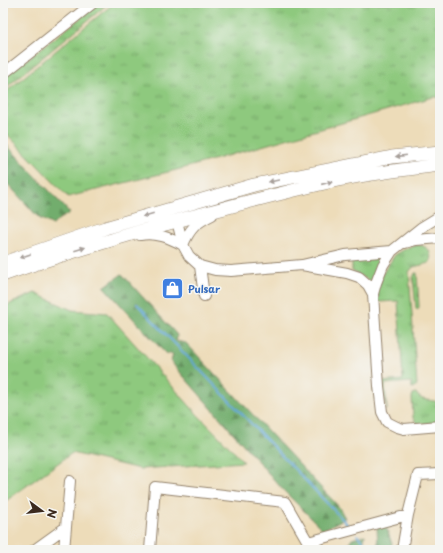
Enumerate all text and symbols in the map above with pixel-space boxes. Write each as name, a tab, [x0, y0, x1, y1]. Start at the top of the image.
one-way arrow	[395, 153, 407, 159]
one-way arrow	[268, 179, 280, 185]
one-way arrow	[321, 179, 333, 185]
one-way arrow	[142, 212, 154, 218]
one-way arrow	[74, 246, 86, 252]
one-way arrow	[18, 253, 30, 259]
shop icon: Pulsar	[160, 276, 186, 302]
place label: Pulsar	[188, 281, 221, 296]
north arrow	[22, 491, 62, 531]
text: N	[43, 507, 61, 520]

